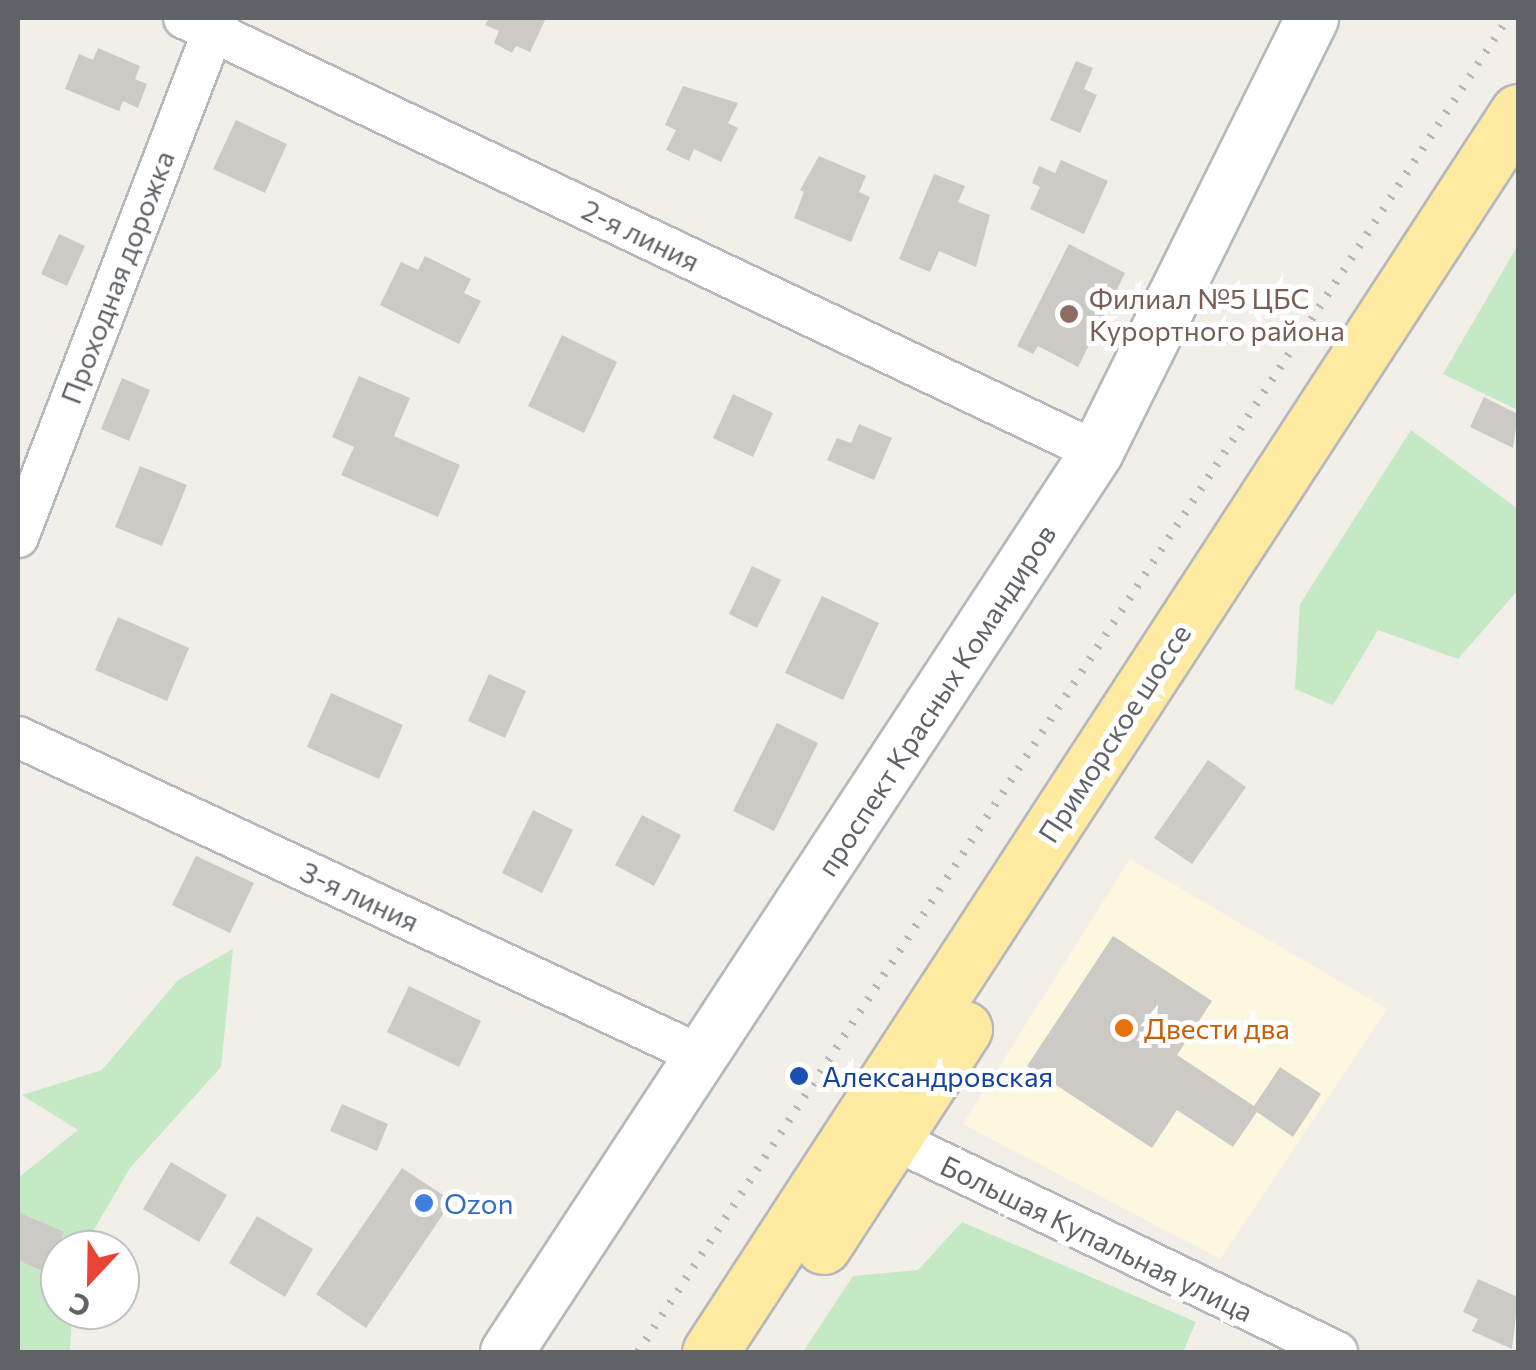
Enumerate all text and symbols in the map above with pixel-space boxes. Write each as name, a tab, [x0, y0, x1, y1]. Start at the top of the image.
street label: Проходная дорожка	[53, 146, 181, 408]
street label: 2-я линия	[577, 192, 705, 278]
place label: Филиал №5 ЦБС Курортного района	[1089, 281, 1345, 347]
marker: Филиал №5 ЦБС Курортного района	[1058, 303, 1080, 325]
street label: проспект Красных Командиров	[810, 518, 1062, 882]
street label: Приморское шоссе	[1031, 617, 1197, 849]
street label: 3-я линия	[295, 854, 425, 938]
place label: Двести два	[1144, 1011, 1290, 1045]
marker: Двести два	[1113, 1017, 1135, 1039]
place label: Александровская	[822, 1059, 1053, 1093]
marker: Александровская	[786, 1063, 812, 1089]
street label: Большая Купальная улица	[936, 1148, 1258, 1328]
place label: Ozon	[444, 1186, 514, 1220]
marker: Ozon	[413, 1192, 435, 1214]
north arrow	[40, 1230, 140, 1330]
text: С	[64, 1287, 95, 1325]

